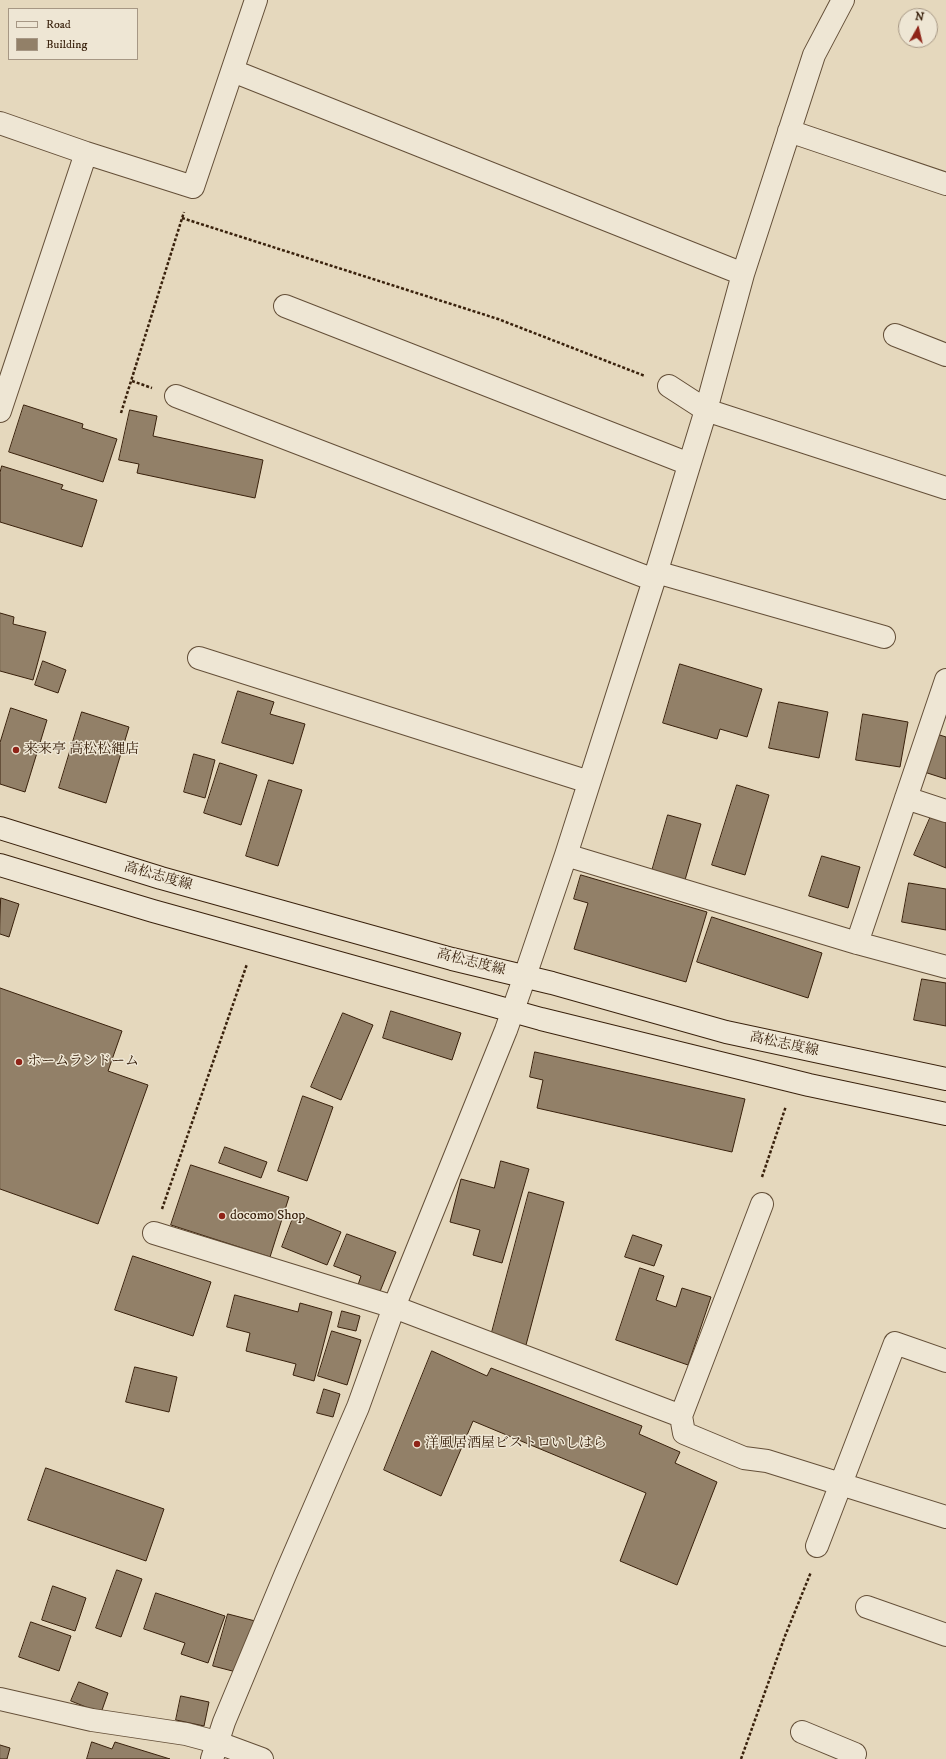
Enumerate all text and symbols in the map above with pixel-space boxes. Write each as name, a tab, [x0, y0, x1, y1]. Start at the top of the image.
legend	[8, 8, 138, 60]
north arrow	[898, 8, 938, 48]
text: N	[914, 10, 925, 25]
text: Road	[46, 17, 71, 32]
text: Building	[46, 37, 87, 52]
place label: 来来亭 高松松縄店	[24, 742, 139, 758]
marker: 来来亭 高松松縄店	[11, 745, 21, 755]
street label: 高松志度線	[122, 859, 194, 895]
street label: 高松志度線	[435, 946, 507, 980]
street label: 高松志度線	[748, 1030, 820, 1060]
place label: ホームランドーム	[27, 1054, 139, 1070]
marker: ホームランドーム	[14, 1057, 24, 1067]
place label: docomo Shop	[230, 1208, 305, 1224]
marker: docomo Shop	[217, 1211, 227, 1221]
place label: 洋風居酒屋ビストロいしはら	[425, 1436, 607, 1452]
marker: 洋風居酒屋ビストロいしはら	[412, 1439, 422, 1449]

